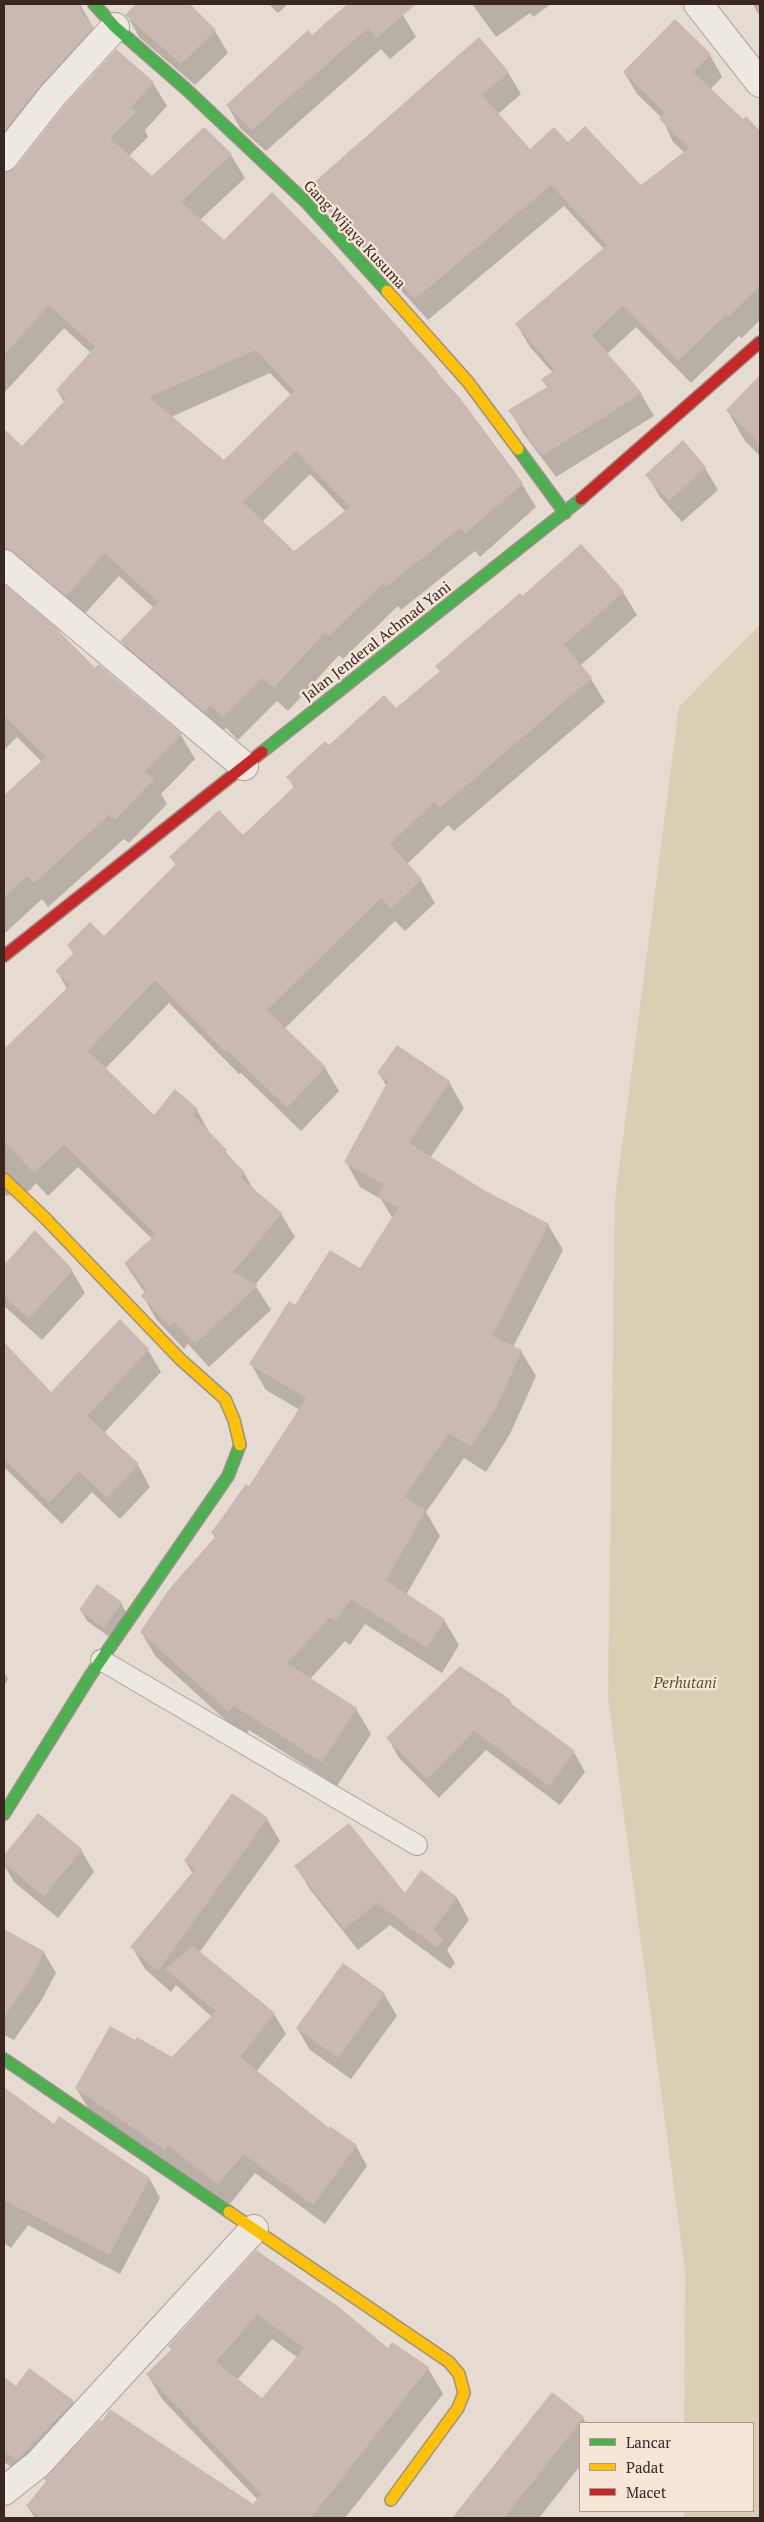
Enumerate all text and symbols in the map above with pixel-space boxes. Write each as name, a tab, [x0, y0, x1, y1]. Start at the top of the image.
street label: Gang Wijaya Kusuma	[299, 177, 409, 293]
street label: Jalan Jenderal Achmad Yani	[299, 578, 455, 706]
park label: Perhutani	[654, 1675, 716, 1693]
legend	[579, 2422, 754, 2512]
text: Lancar	[626, 2432, 671, 2452]
text: Padat	[626, 2457, 664, 2477]
text: Macet	[626, 2482, 666, 2502]

